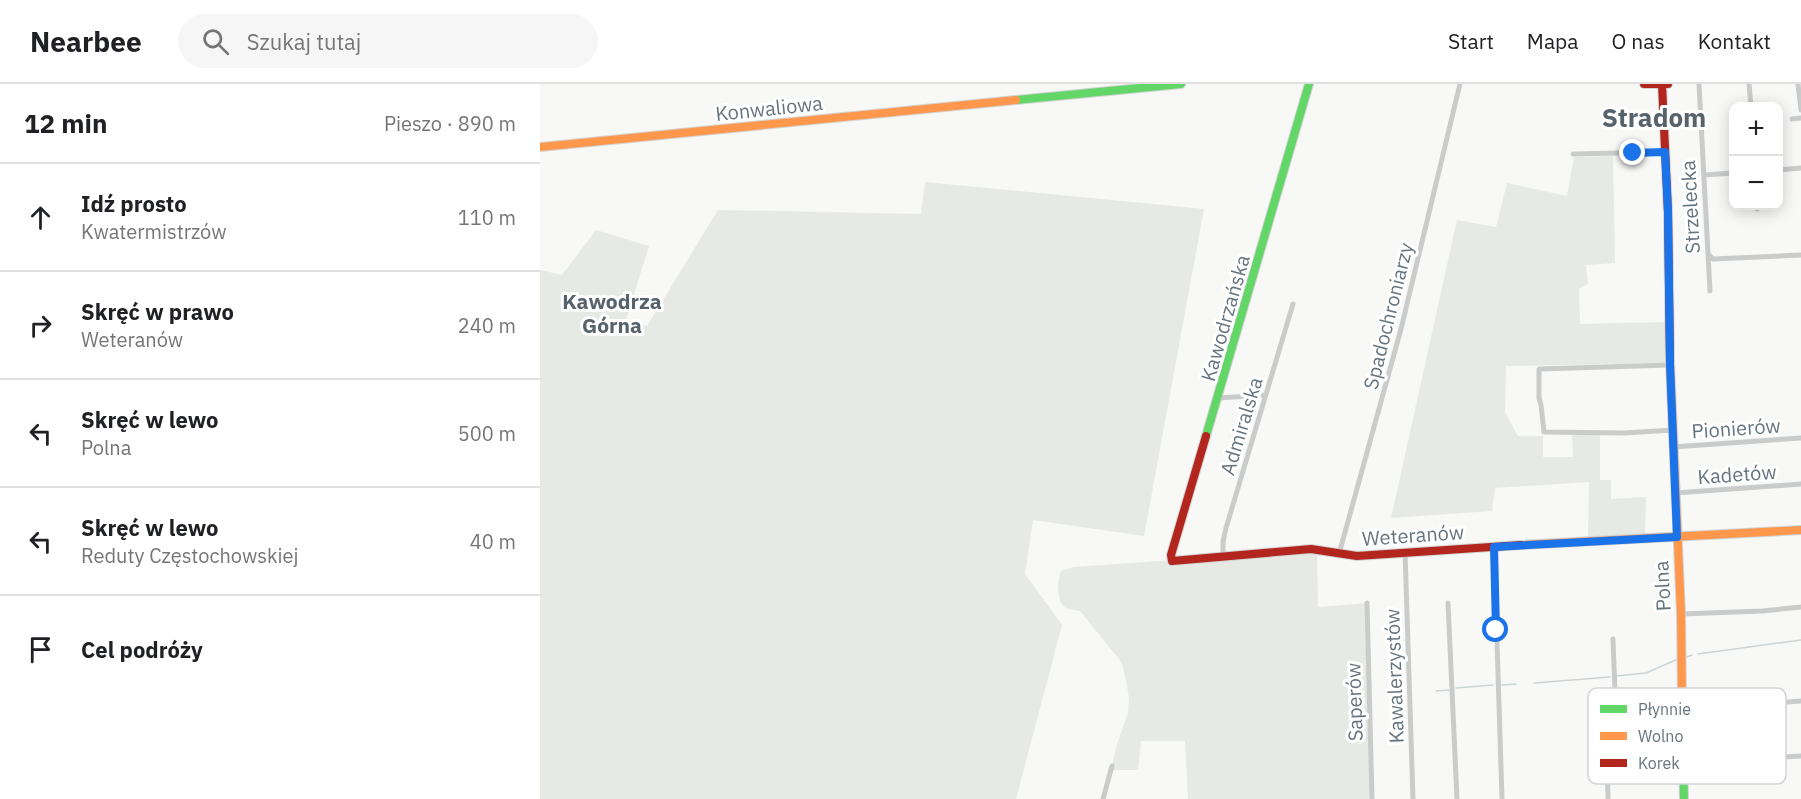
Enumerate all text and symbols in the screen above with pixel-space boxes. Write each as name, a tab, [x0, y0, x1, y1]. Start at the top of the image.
search box	[178, 14, 598, 68]
text: Nearbee	[30, 23, 142, 60]
icon: search	[199, 25, 232, 58]
text: Szukaj tutaj	[247, 27, 361, 56]
text: Start	[1448, 27, 1494, 55]
text: Mapa	[1527, 27, 1579, 55]
text: O nas	[1612, 27, 1665, 55]
text: Kontakt	[1698, 27, 1771, 55]
street label: Konwaliowa	[714, 89, 824, 127]
district label: Stradom	[1602, 100, 1706, 134]
map controls	[1729, 102, 1783, 210]
button: +	[1729, 102, 1783, 156]
text: 12 min	[24, 106, 108, 140]
text: Pieszo · 890 m	[384, 110, 516, 137]
route end	[1619, 139, 1645, 165]
button: −	[1729, 156, 1783, 210]
street label: Strzelecka	[1674, 159, 1706, 254]
text: Idź prosto	[81, 189, 187, 218]
icon: ahead	[24, 201, 57, 234]
text: 110 m	[458, 204, 516, 231]
text: Kwatermistrzów	[81, 218, 227, 245]
street label: Spadochroniarzy	[1357, 240, 1419, 392]
street label: Kawodrzańska	[1194, 251, 1256, 384]
district label: Kawodrza Górna	[562, 287, 662, 339]
text: Skręć w prawo	[81, 297, 234, 326]
icon: right	[24, 309, 57, 342]
text: 240 m	[458, 312, 516, 339]
text: Weteranów	[81, 326, 183, 353]
street label: Admiralska	[1213, 373, 1269, 478]
text: Skręć w lewo	[81, 405, 218, 434]
street label: Pionierów	[1690, 411, 1782, 445]
icon: left	[24, 417, 57, 450]
text: 500 m	[458, 420, 516, 447]
text: Polna	[81, 434, 131, 461]
street label: Kadetów	[1697, 458, 1777, 490]
text: Skręć w lewo	[81, 513, 218, 542]
street label: Weteranów	[1361, 518, 1465, 552]
icon: left	[24, 525, 57, 558]
text: 40 m	[470, 528, 516, 555]
text: Reduty Częstochowskiej	[81, 542, 298, 569]
street label: Polna	[1647, 560, 1677, 612]
street label: Kawalerzystów	[1378, 608, 1410, 744]
route start	[1482, 616, 1508, 642]
icon: arrive	[24, 633, 57, 666]
text: Cel podróży	[81, 635, 203, 664]
street label: Saperów	[1339, 662, 1369, 742]
legend	[1588, 688, 1786, 784]
text: Płynnie	[1638, 699, 1691, 719]
text: Wolno	[1638, 726, 1683, 746]
text: Korek	[1638, 753, 1680, 773]

